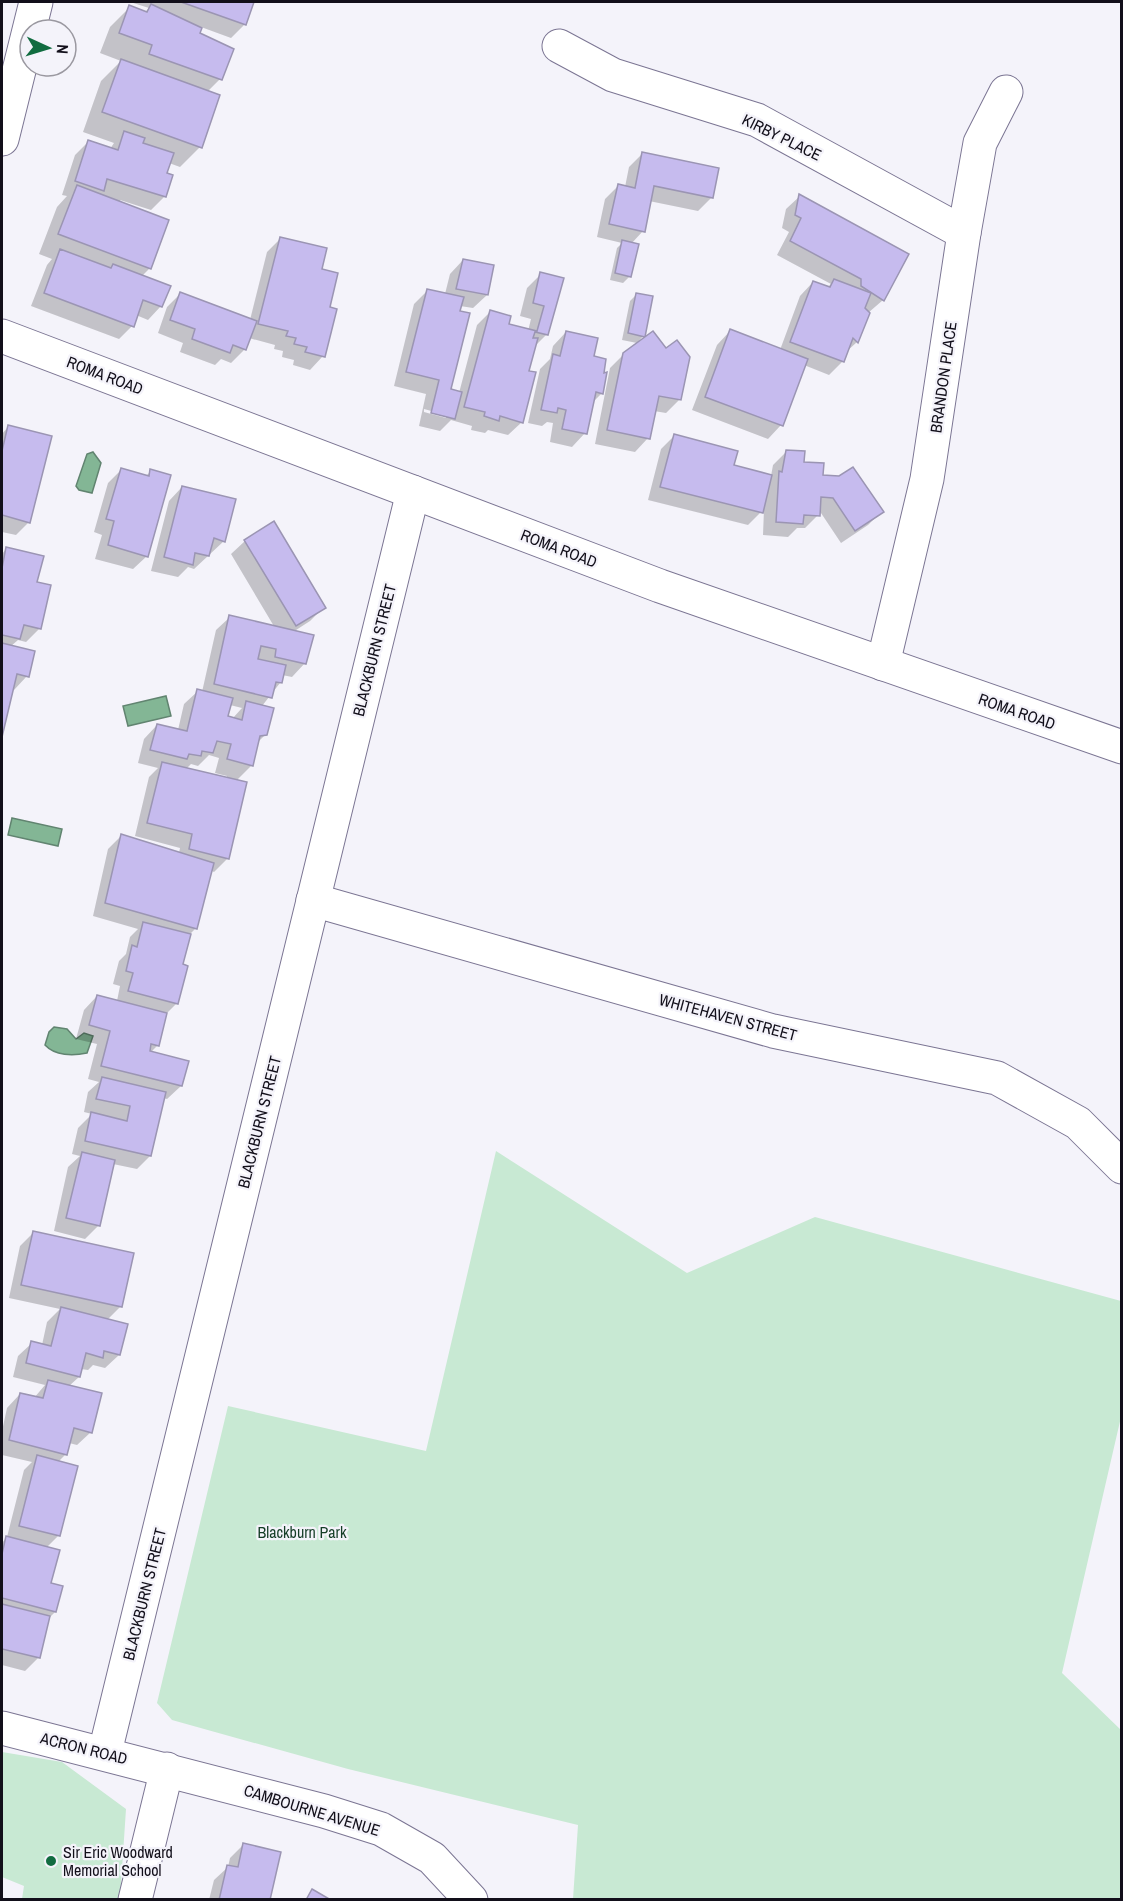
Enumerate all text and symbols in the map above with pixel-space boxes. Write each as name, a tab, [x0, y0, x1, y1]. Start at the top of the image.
north arrow	[18, 18, 78, 78]
text: N	[52, 44, 74, 55]
street label: KIRBY PLACE	[739, 108, 825, 166]
street label: BRANDON PLACE	[924, 320, 962, 434]
street label: ROMA ROAD	[64, 350, 146, 400]
street label: ROMA ROAD	[518, 523, 600, 573]
street label: BLACKBURN STREET	[347, 582, 401, 718]
street label: ROMA ROAD	[976, 688, 1058, 734]
street label: WHITEHAVEN STREET	[657, 988, 799, 1046]
street label: BLACKBURN STREET	[232, 1054, 286, 1190]
park label: Blackburn Park	[258, 1521, 347, 1543]
street label: BLACKBURN STREET	[117, 1526, 171, 1662]
street label: ACRON ROAD	[37, 1726, 130, 1769]
street label: CAMBOURNE AVENUE	[241, 1779, 383, 1841]
place label: Sir Eric Woodward Memorial School	[63, 1841, 173, 1881]
marker: Sir Eric Woodward Memorial School	[44, 1854, 58, 1868]

